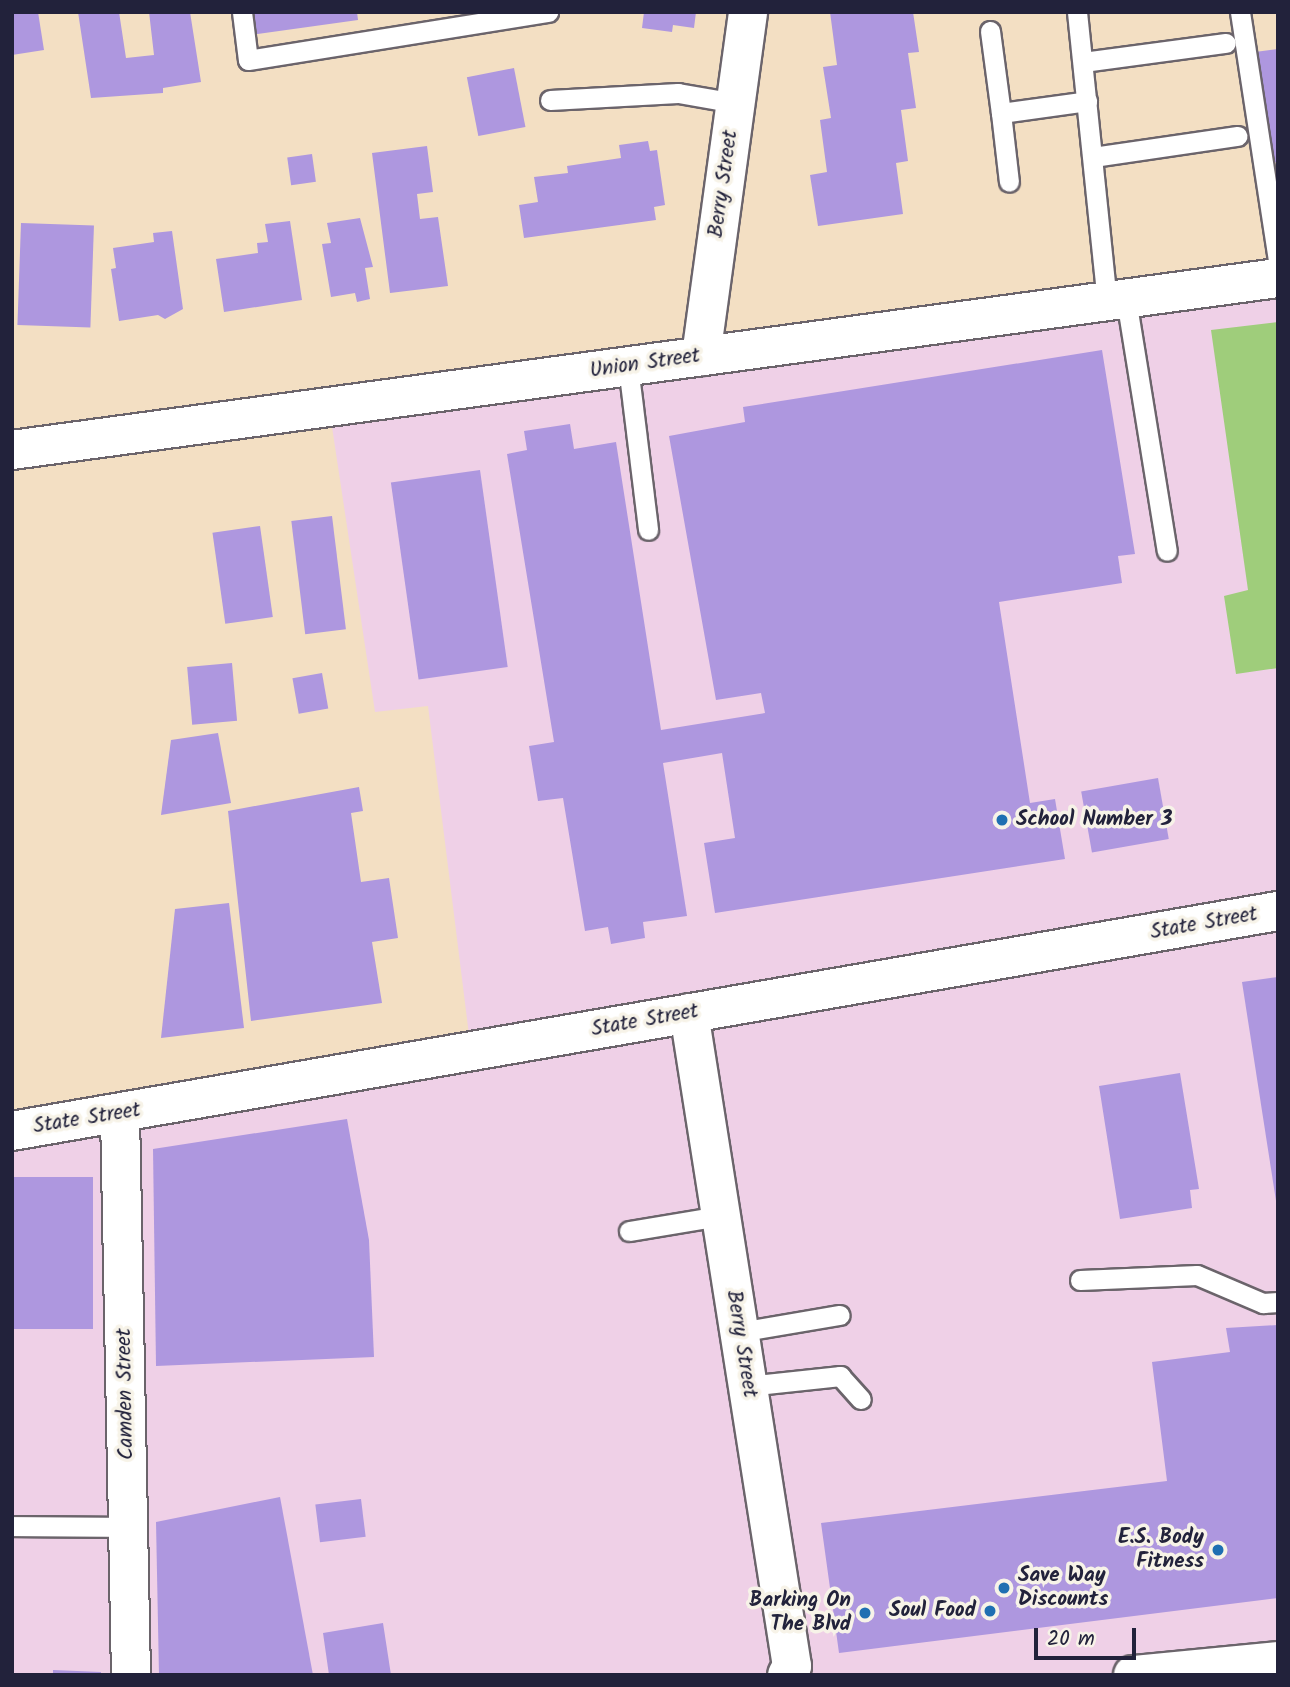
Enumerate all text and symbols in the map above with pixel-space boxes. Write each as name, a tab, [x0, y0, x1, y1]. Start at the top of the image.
street label: Berry Street	[704, 129, 744, 239]
street label: Union Street	[588, 344, 702, 384]
place label: School Number 3	[1016, 807, 1172, 833]
marker: School Number 3	[994, 812, 1010, 828]
street label: State Street	[1148, 902, 1260, 946]
street label: State Street	[589, 999, 701, 1043]
street label: State Street	[32, 1098, 142, 1140]
street label: Berry Street	[720, 1289, 762, 1399]
street label: Camden Street	[112, 1328, 140, 1460]
place label: E.S. Body Fitness	[1118, 1525, 1204, 1575]
marker: E.S. Body Fitness	[1210, 1542, 1226, 1558]
place label: Save Way Discounts	[1018, 1563, 1108, 1613]
marker: Save Way Discounts	[996, 1580, 1012, 1596]
place label: Barking On The Blvd	[749, 1588, 851, 1638]
place label: Soul Food	[889, 1598, 976, 1624]
marker: Soul Food	[982, 1603, 998, 1619]
marker: Barking On The Blvd	[857, 1605, 873, 1621]
scale bar	[1038, 1614, 1140, 1658]
text: 20 m	[1047, 1623, 1095, 1656]

